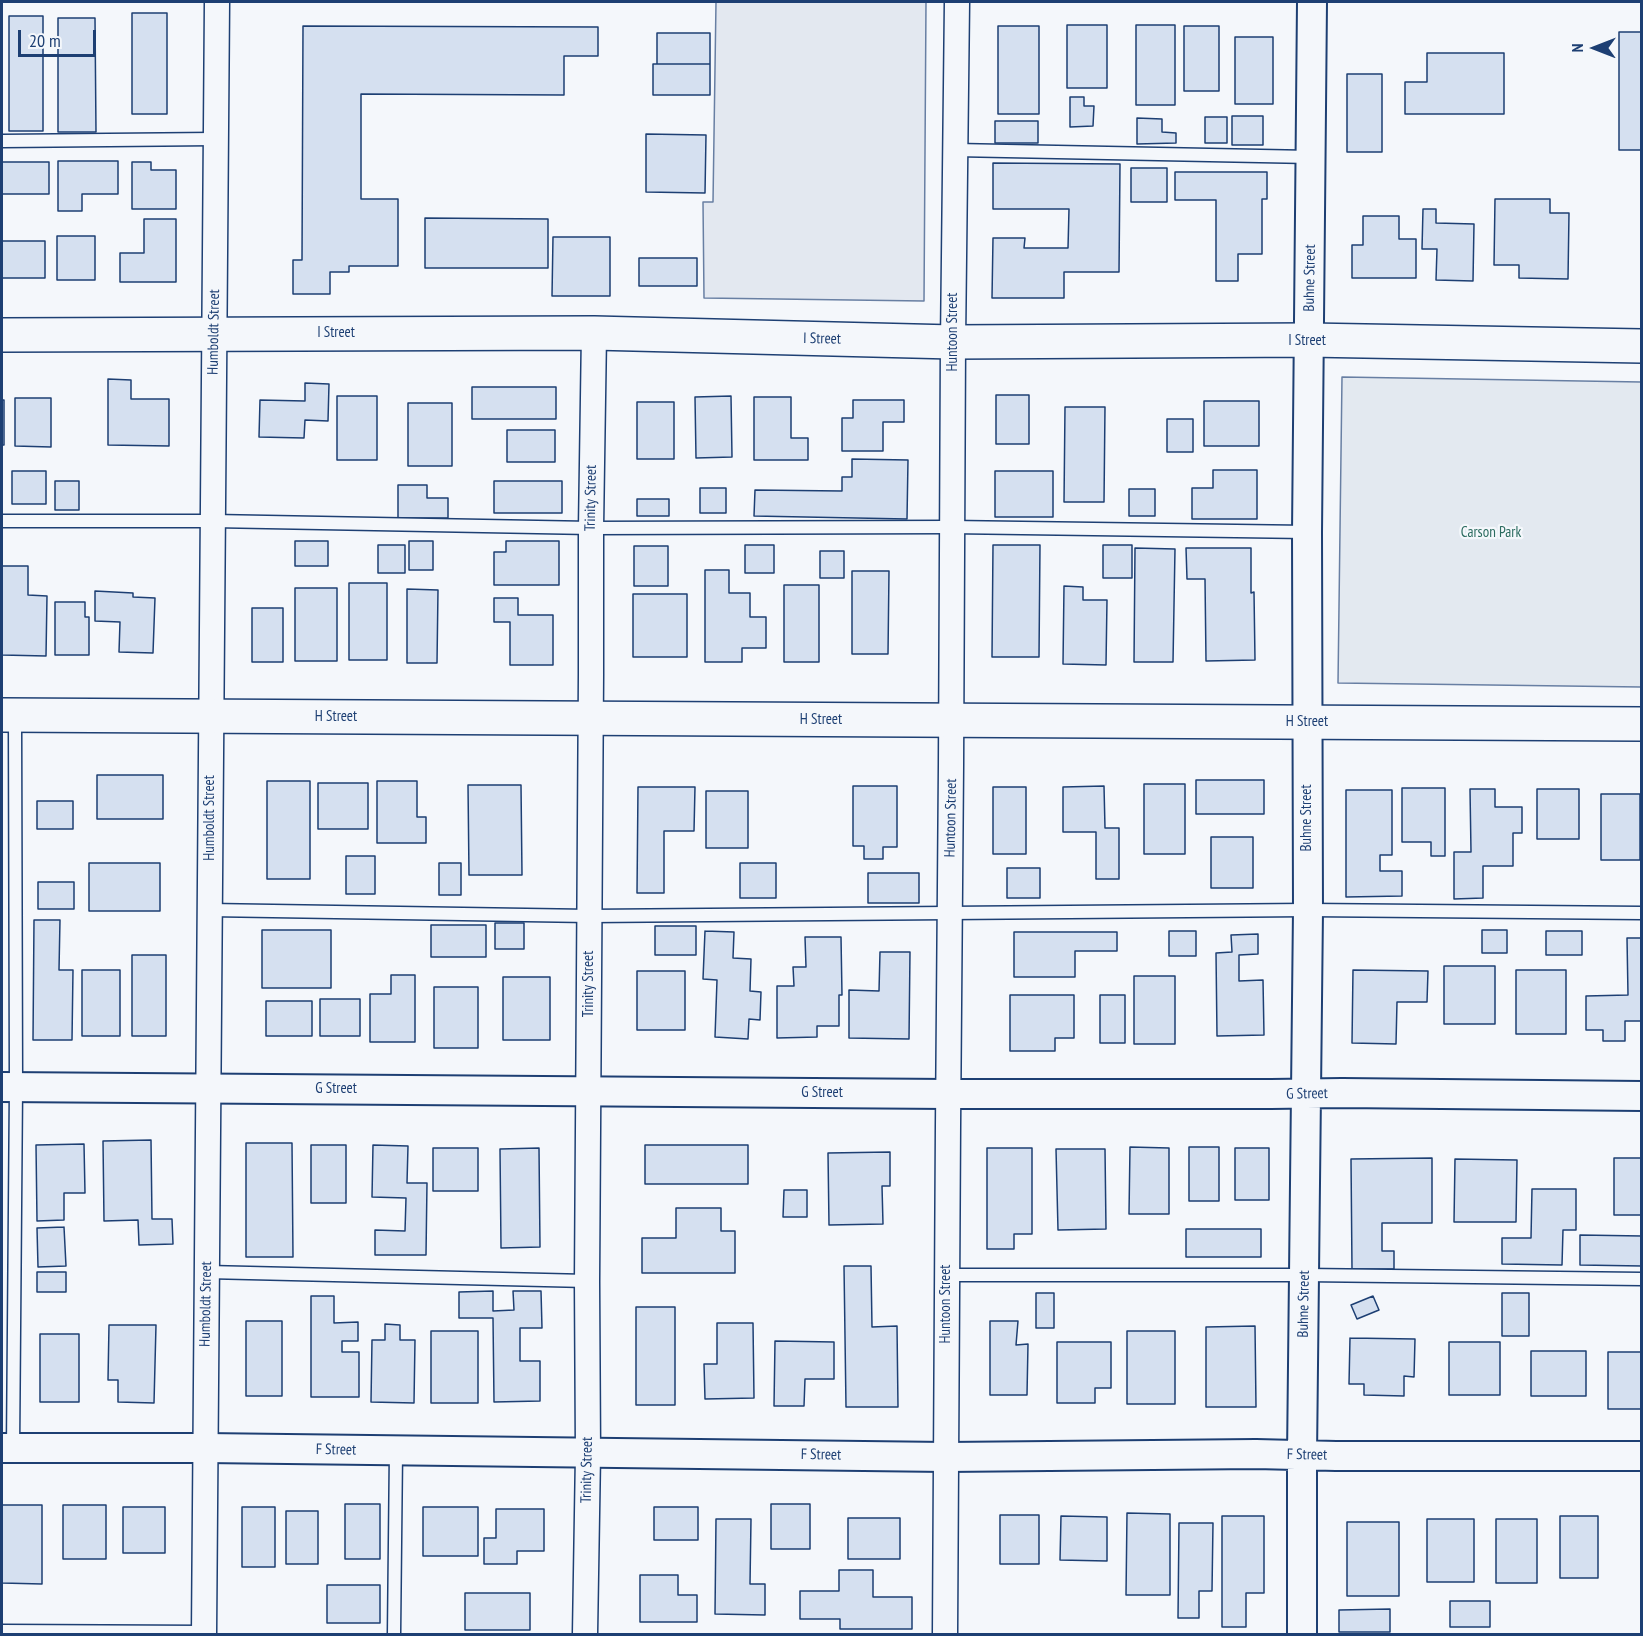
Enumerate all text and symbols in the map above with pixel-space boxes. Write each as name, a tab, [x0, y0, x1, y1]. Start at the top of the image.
scale bar	[21, 18, 99, 56]
north arrow	[1565, 18, 1625, 78]
text: 20 m	[29, 29, 61, 52]
text: N	[1567, 44, 1587, 52]
street label: Buhne Street	[1300, 244, 1320, 312]
street label: Humboldt Street	[204, 289, 224, 375]
street label: Huntoon Street	[944, 293, 962, 371]
street label: I Street	[317, 324, 355, 342]
street label: I Street	[803, 330, 841, 348]
street label: I Street	[1288, 332, 1326, 350]
street label: Trinity Street	[581, 465, 601, 531]
park label: Carson Park	[1461, 524, 1521, 542]
street label: H Street	[315, 708, 357, 726]
street label: H Street	[800, 711, 842, 729]
street label: H Street	[1286, 713, 1328, 731]
street label: Humboldt Street	[201, 775, 219, 861]
street label: Huntoon Street	[941, 778, 961, 858]
street label: Buhne Street	[1298, 784, 1316, 852]
street label: Trinity Street	[580, 951, 598, 1017]
street label: G Street	[315, 1080, 357, 1098]
street label: G Street	[801, 1084, 843, 1102]
street label: G Street	[1286, 1085, 1328, 1103]
street label: Humboldt Street	[196, 1261, 216, 1347]
street label: Huntoon Street	[937, 1265, 955, 1343]
street label: Buhne Street	[1294, 1270, 1314, 1338]
street label: Trinity Street	[577, 1437, 597, 1503]
street label: F Street	[316, 1441, 356, 1459]
street label: F Street	[801, 1446, 841, 1464]
street label: F Street	[1287, 1446, 1327, 1464]

